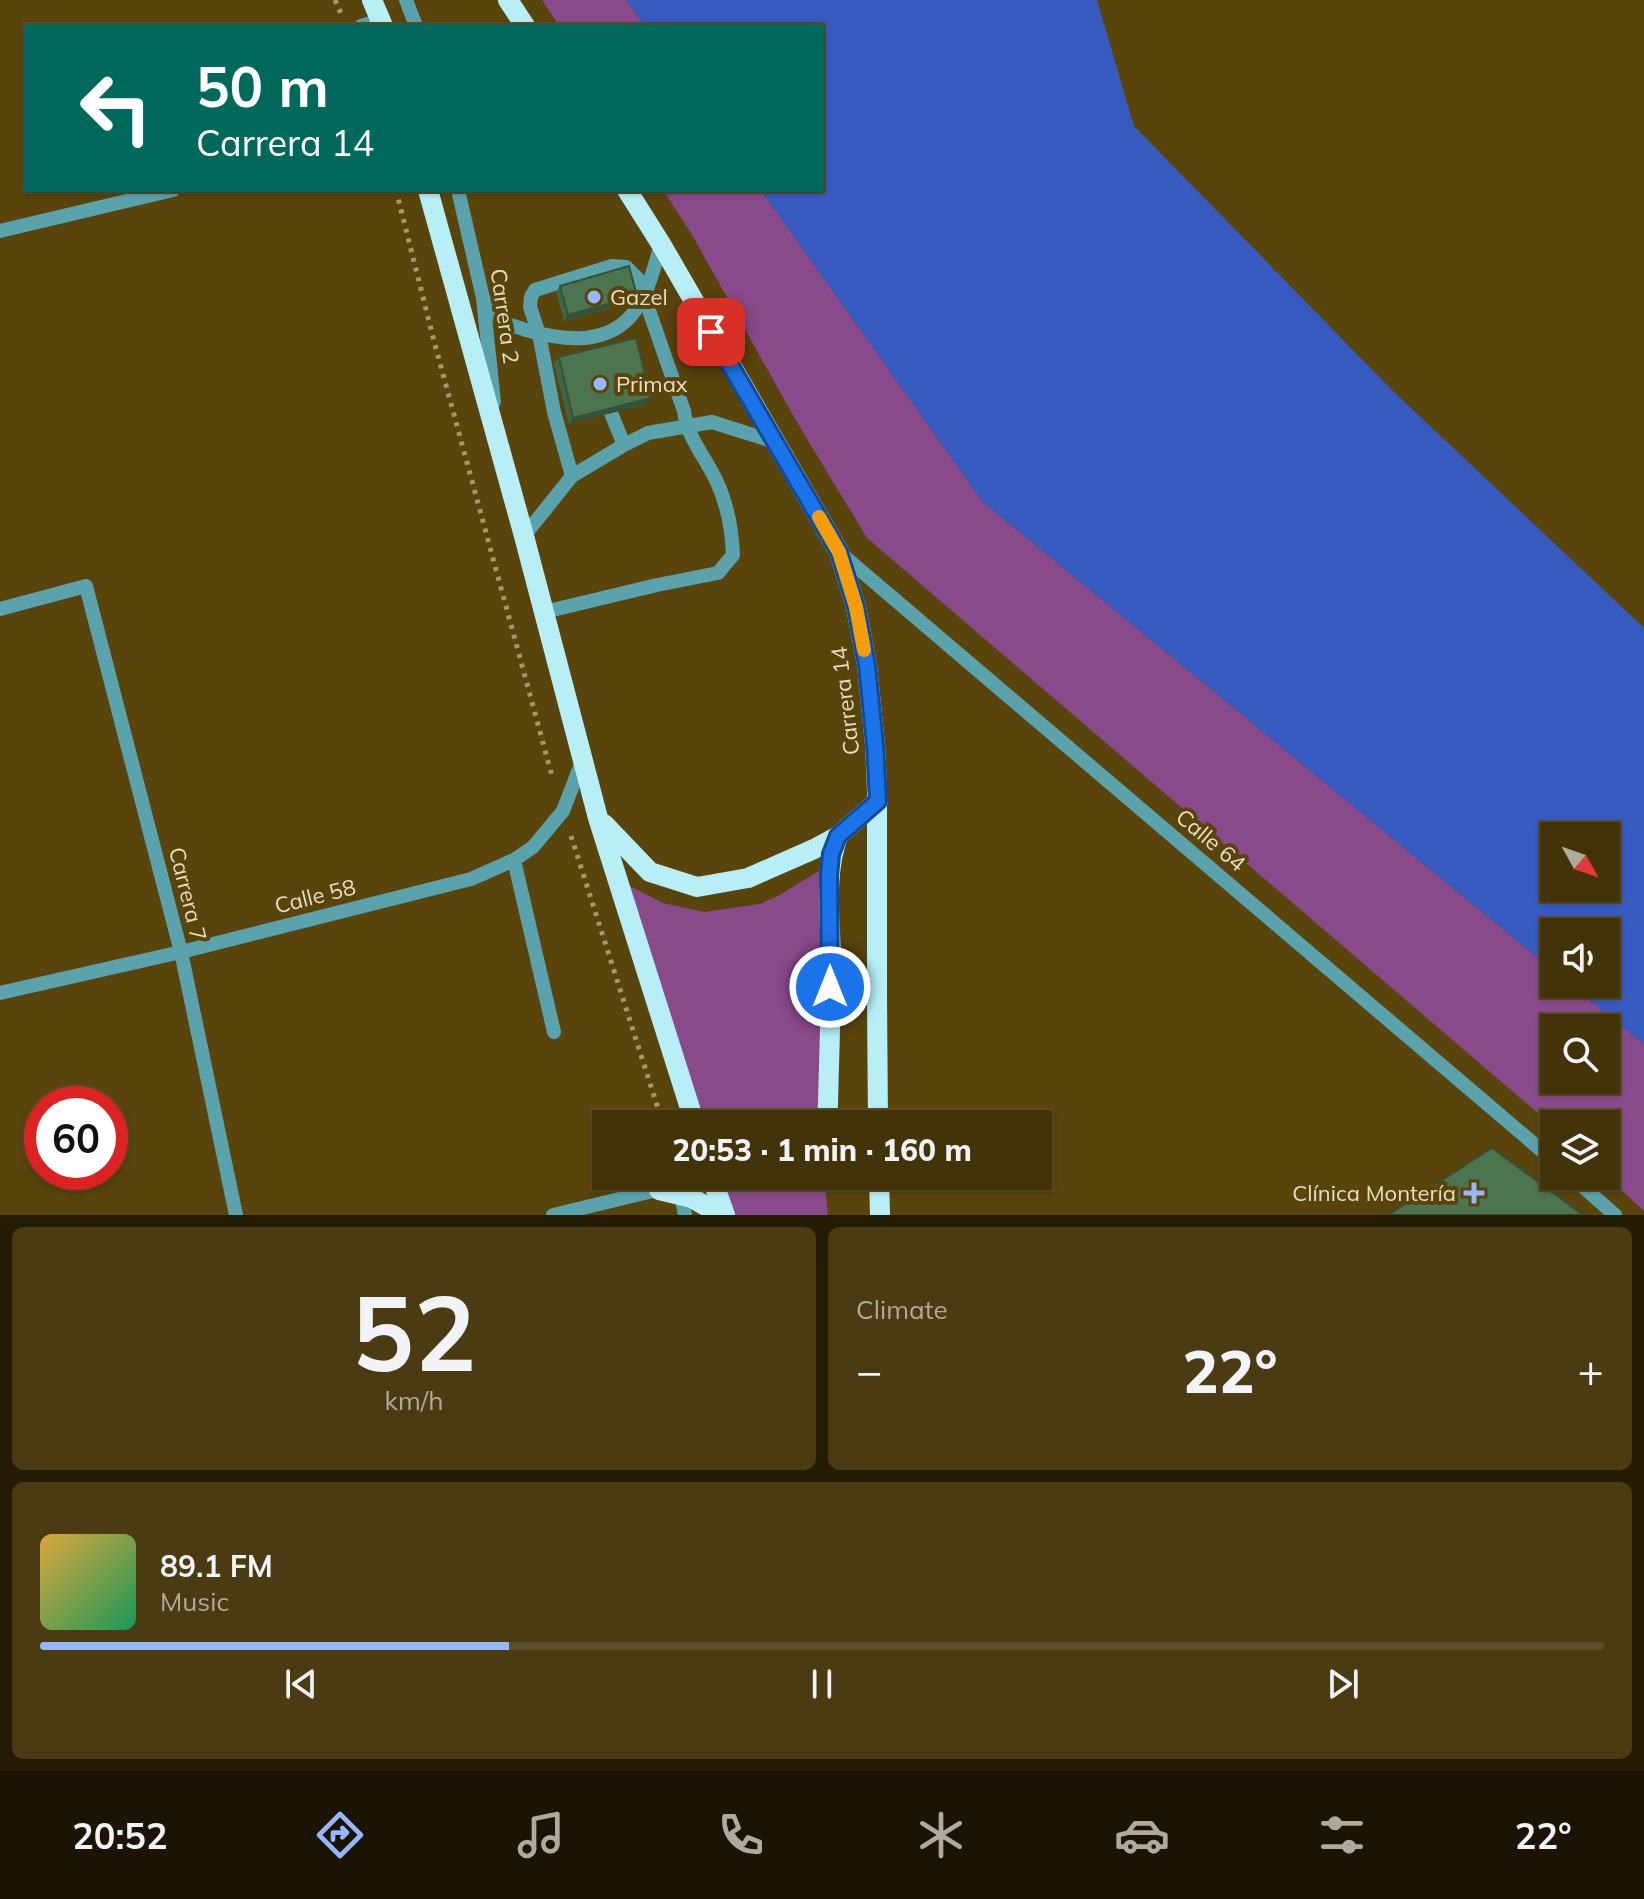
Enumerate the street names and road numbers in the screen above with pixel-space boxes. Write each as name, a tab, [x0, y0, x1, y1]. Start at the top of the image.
street label: Carrera 2	[484, 267, 526, 365]
street label: Carrera 14	[824, 645, 866, 757]
street label: Calle 64	[1170, 803, 1252, 877]
street label: Carrera 7	[163, 844, 213, 944]
street label: Calle 58	[272, 872, 358, 920]

